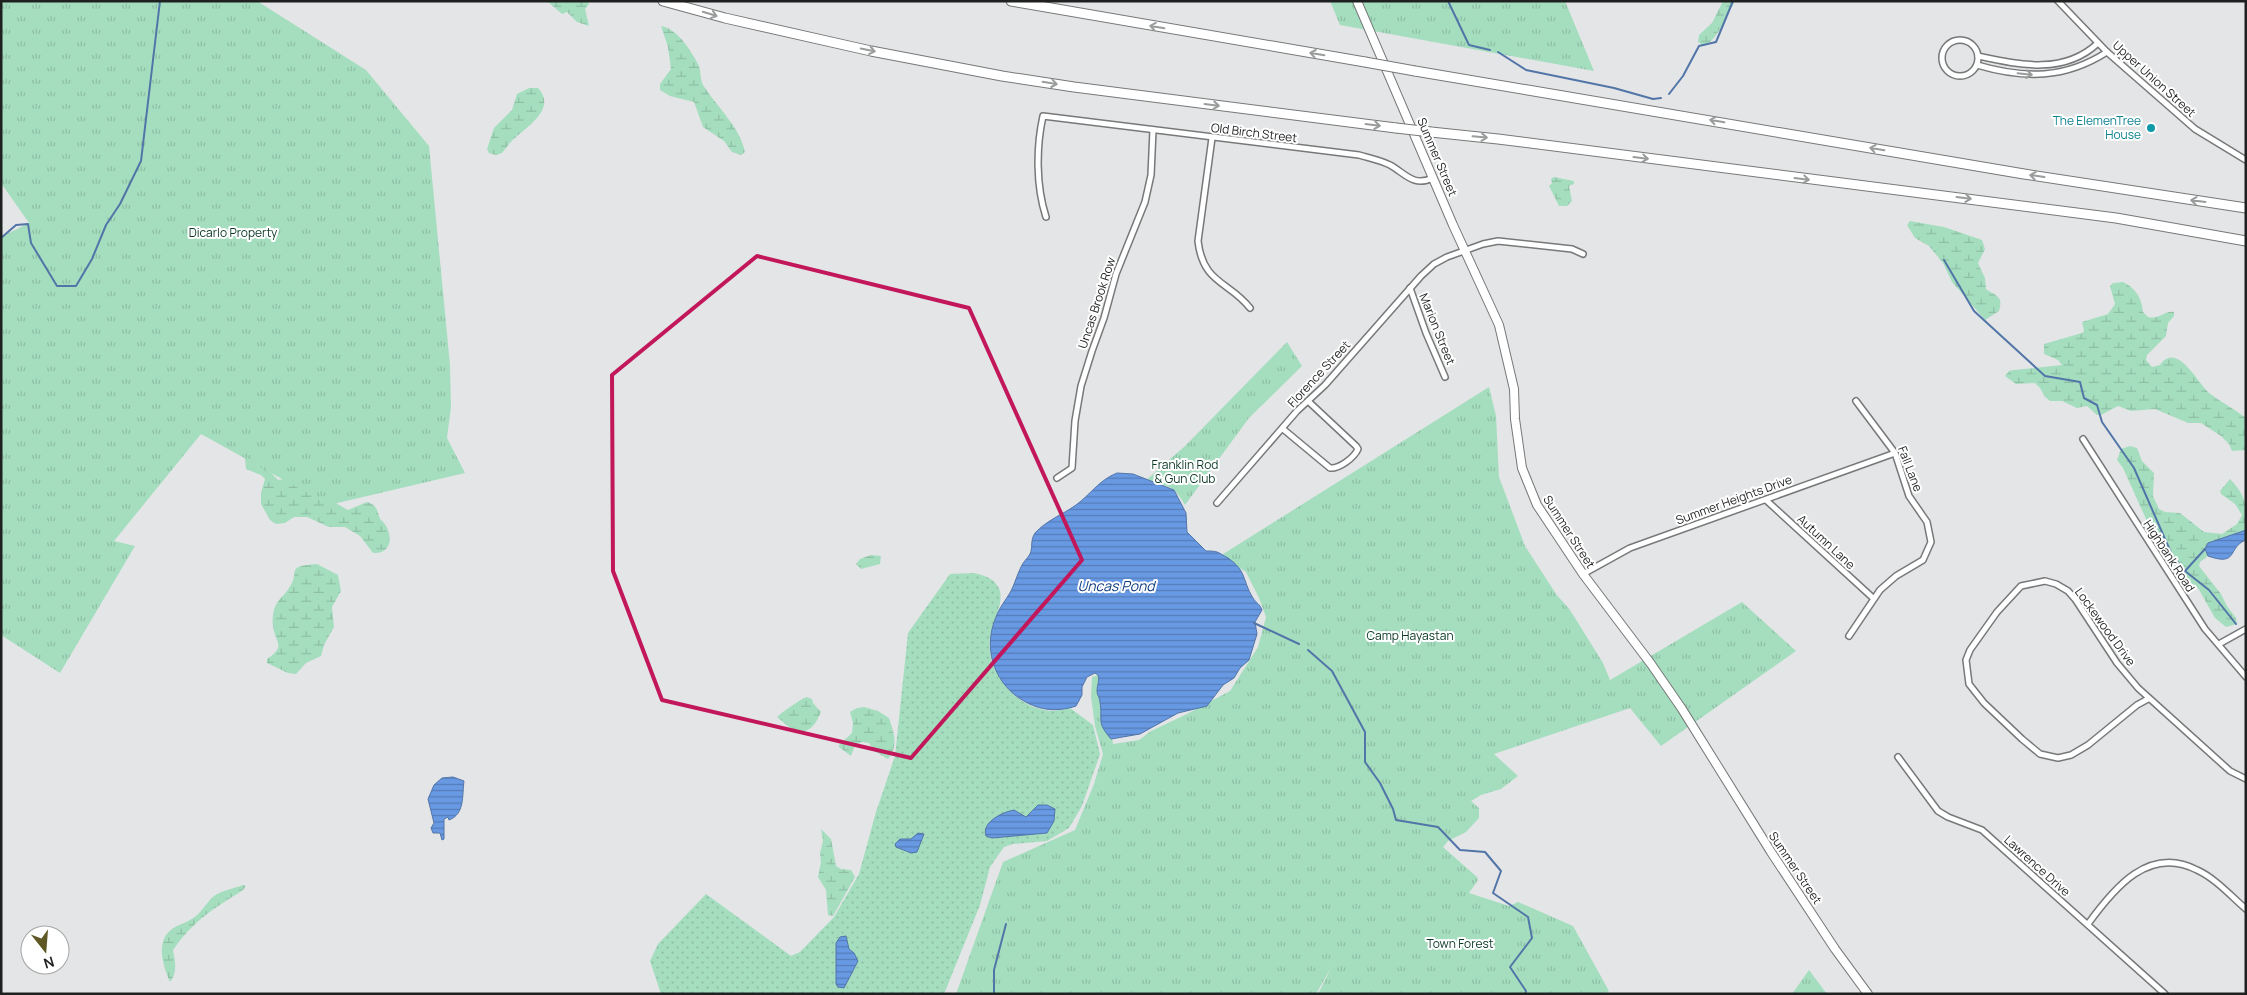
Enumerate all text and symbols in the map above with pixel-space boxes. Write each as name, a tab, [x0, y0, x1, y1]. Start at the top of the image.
one-way arrow	[702, 9, 718, 19]
one-way arrow	[1149, 21, 1165, 31]
street label: Upper Union Street	[2109, 37, 2200, 121]
one-way arrow	[860, 46, 876, 56]
one-way arrow	[1310, 48, 1326, 58]
one-way arrow	[2016, 69, 2032, 79]
one-way arrow	[1042, 78, 1058, 88]
one-way arrow	[1203, 100, 1219, 110]
place label: The ElemenTree House	[2053, 112, 2141, 143]
street label: Summer Street	[1413, 115, 1462, 199]
one-way arrow	[1709, 116, 1725, 126]
street label: Old Birch Street	[1210, 119, 1298, 146]
one-way arrow	[1364, 120, 1380, 130]
marker: The ElemenTree House	[2145, 122, 2157, 134]
one-way arrow	[1472, 132, 1488, 142]
one-way arrow	[1869, 143, 1885, 153]
one-way arrow	[1633, 154, 1649, 164]
one-way arrow	[2029, 170, 2045, 180]
one-way arrow	[1794, 174, 1810, 184]
one-way arrow	[1955, 193, 1971, 203]
one-way arrow	[2190, 196, 2206, 206]
park label: Dicarlo Property	[189, 224, 278, 241]
street label: Uncas Brook Row	[1074, 255, 1119, 351]
street label: Marion Street	[1415, 291, 1460, 367]
street label: Florence Street	[1283, 337, 1354, 411]
street label: Fall Lane	[1894, 444, 1927, 494]
park label: Franklin Rod & Gun Club	[1152, 456, 1218, 487]
street label: Summer Heights Drive	[1673, 471, 1794, 528]
street label: Summer Street	[1539, 492, 1599, 572]
street label: Autumn Lane	[1794, 510, 1859, 573]
street label: Highbank Road	[2140, 516, 2199, 595]
water label: Uncas Pond	[1078, 576, 1156, 595]
street label: Lockewood Drive	[2071, 584, 2140, 669]
park label: Camp Hayastan	[1366, 627, 1454, 644]
street label: Summer Street	[1765, 828, 1826, 907]
street label: Lawrence Drive	[2000, 831, 2074, 900]
north arrow	[20, 925, 70, 975]
park label: Town Forest	[1426, 935, 1494, 952]
text: N	[41, 952, 57, 973]

